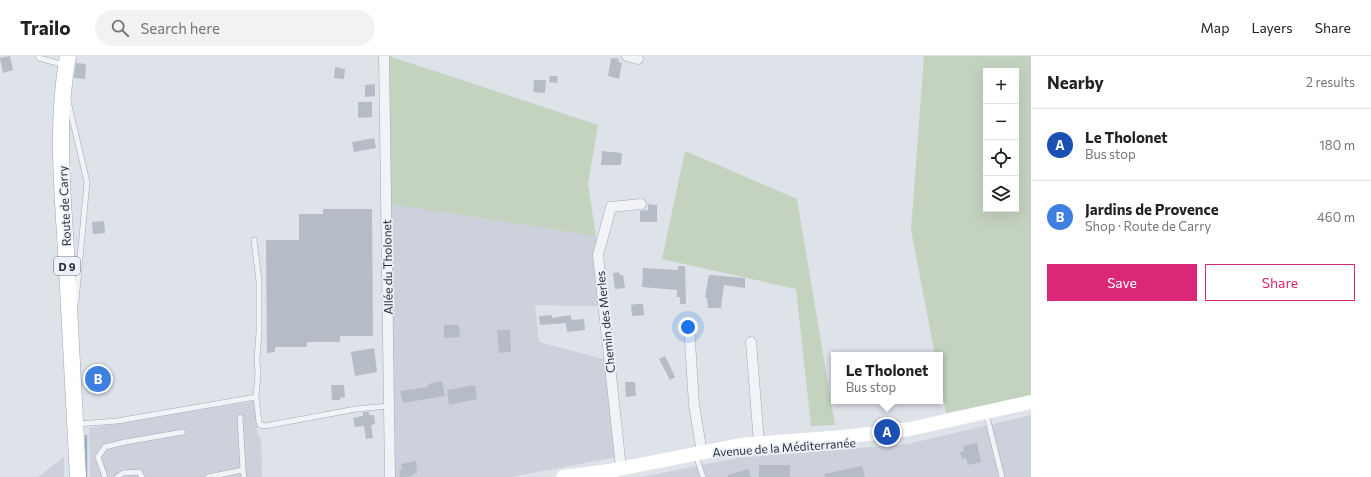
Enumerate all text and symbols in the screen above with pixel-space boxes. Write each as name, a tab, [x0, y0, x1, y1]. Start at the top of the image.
search box	[95, 10, 375, 46]
text: Trailo	[20, 16, 71, 39]
icon: search	[109, 17, 131, 39]
text: Search here	[141, 19, 220, 37]
text: Map	[1201, 19, 1229, 36]
text: Layers	[1251, 19, 1293, 36]
text: Share	[1315, 19, 1351, 36]
map controls	[983, 68, 1019, 212]
button: +	[983, 68, 1019, 104]
text: Nearby	[1047, 72, 1104, 93]
text: 2 results	[1306, 74, 1355, 90]
button: −	[983, 104, 1019, 140]
text: Le Tholonet	[1085, 128, 1168, 146]
text: A	[1055, 137, 1065, 153]
text: 180 m	[1319, 137, 1355, 153]
button: locate	[983, 140, 1019, 176]
text: Bus stop	[1085, 146, 1136, 162]
street label: Route de Carry	[55, 165, 73, 247]
button: layers	[983, 176, 1019, 212]
text: Jardins de Provence	[1085, 200, 1219, 218]
text: B	[1056, 209, 1064, 225]
text: 460 m	[1317, 209, 1355, 225]
text: Shop · Route de Carry	[1085, 218, 1211, 234]
street label: Allée du Tholonet	[379, 219, 395, 315]
road number: D 9	[54, 257, 80, 275]
button: Save	[1047, 264, 1197, 301]
button: Share	[1205, 264, 1355, 301]
street label: Chemin des Merles	[593, 270, 617, 374]
your location	[678, 317, 698, 337]
popup	[831, 352, 943, 404]
text: Le Tholonet	[846, 361, 928, 379]
pin: B	[85, 364, 111, 394]
text: Bus stop	[846, 379, 896, 395]
pin: A	[874, 417, 900, 447]
street label: Avenue de la Méditerranée	[712, 435, 856, 459]

